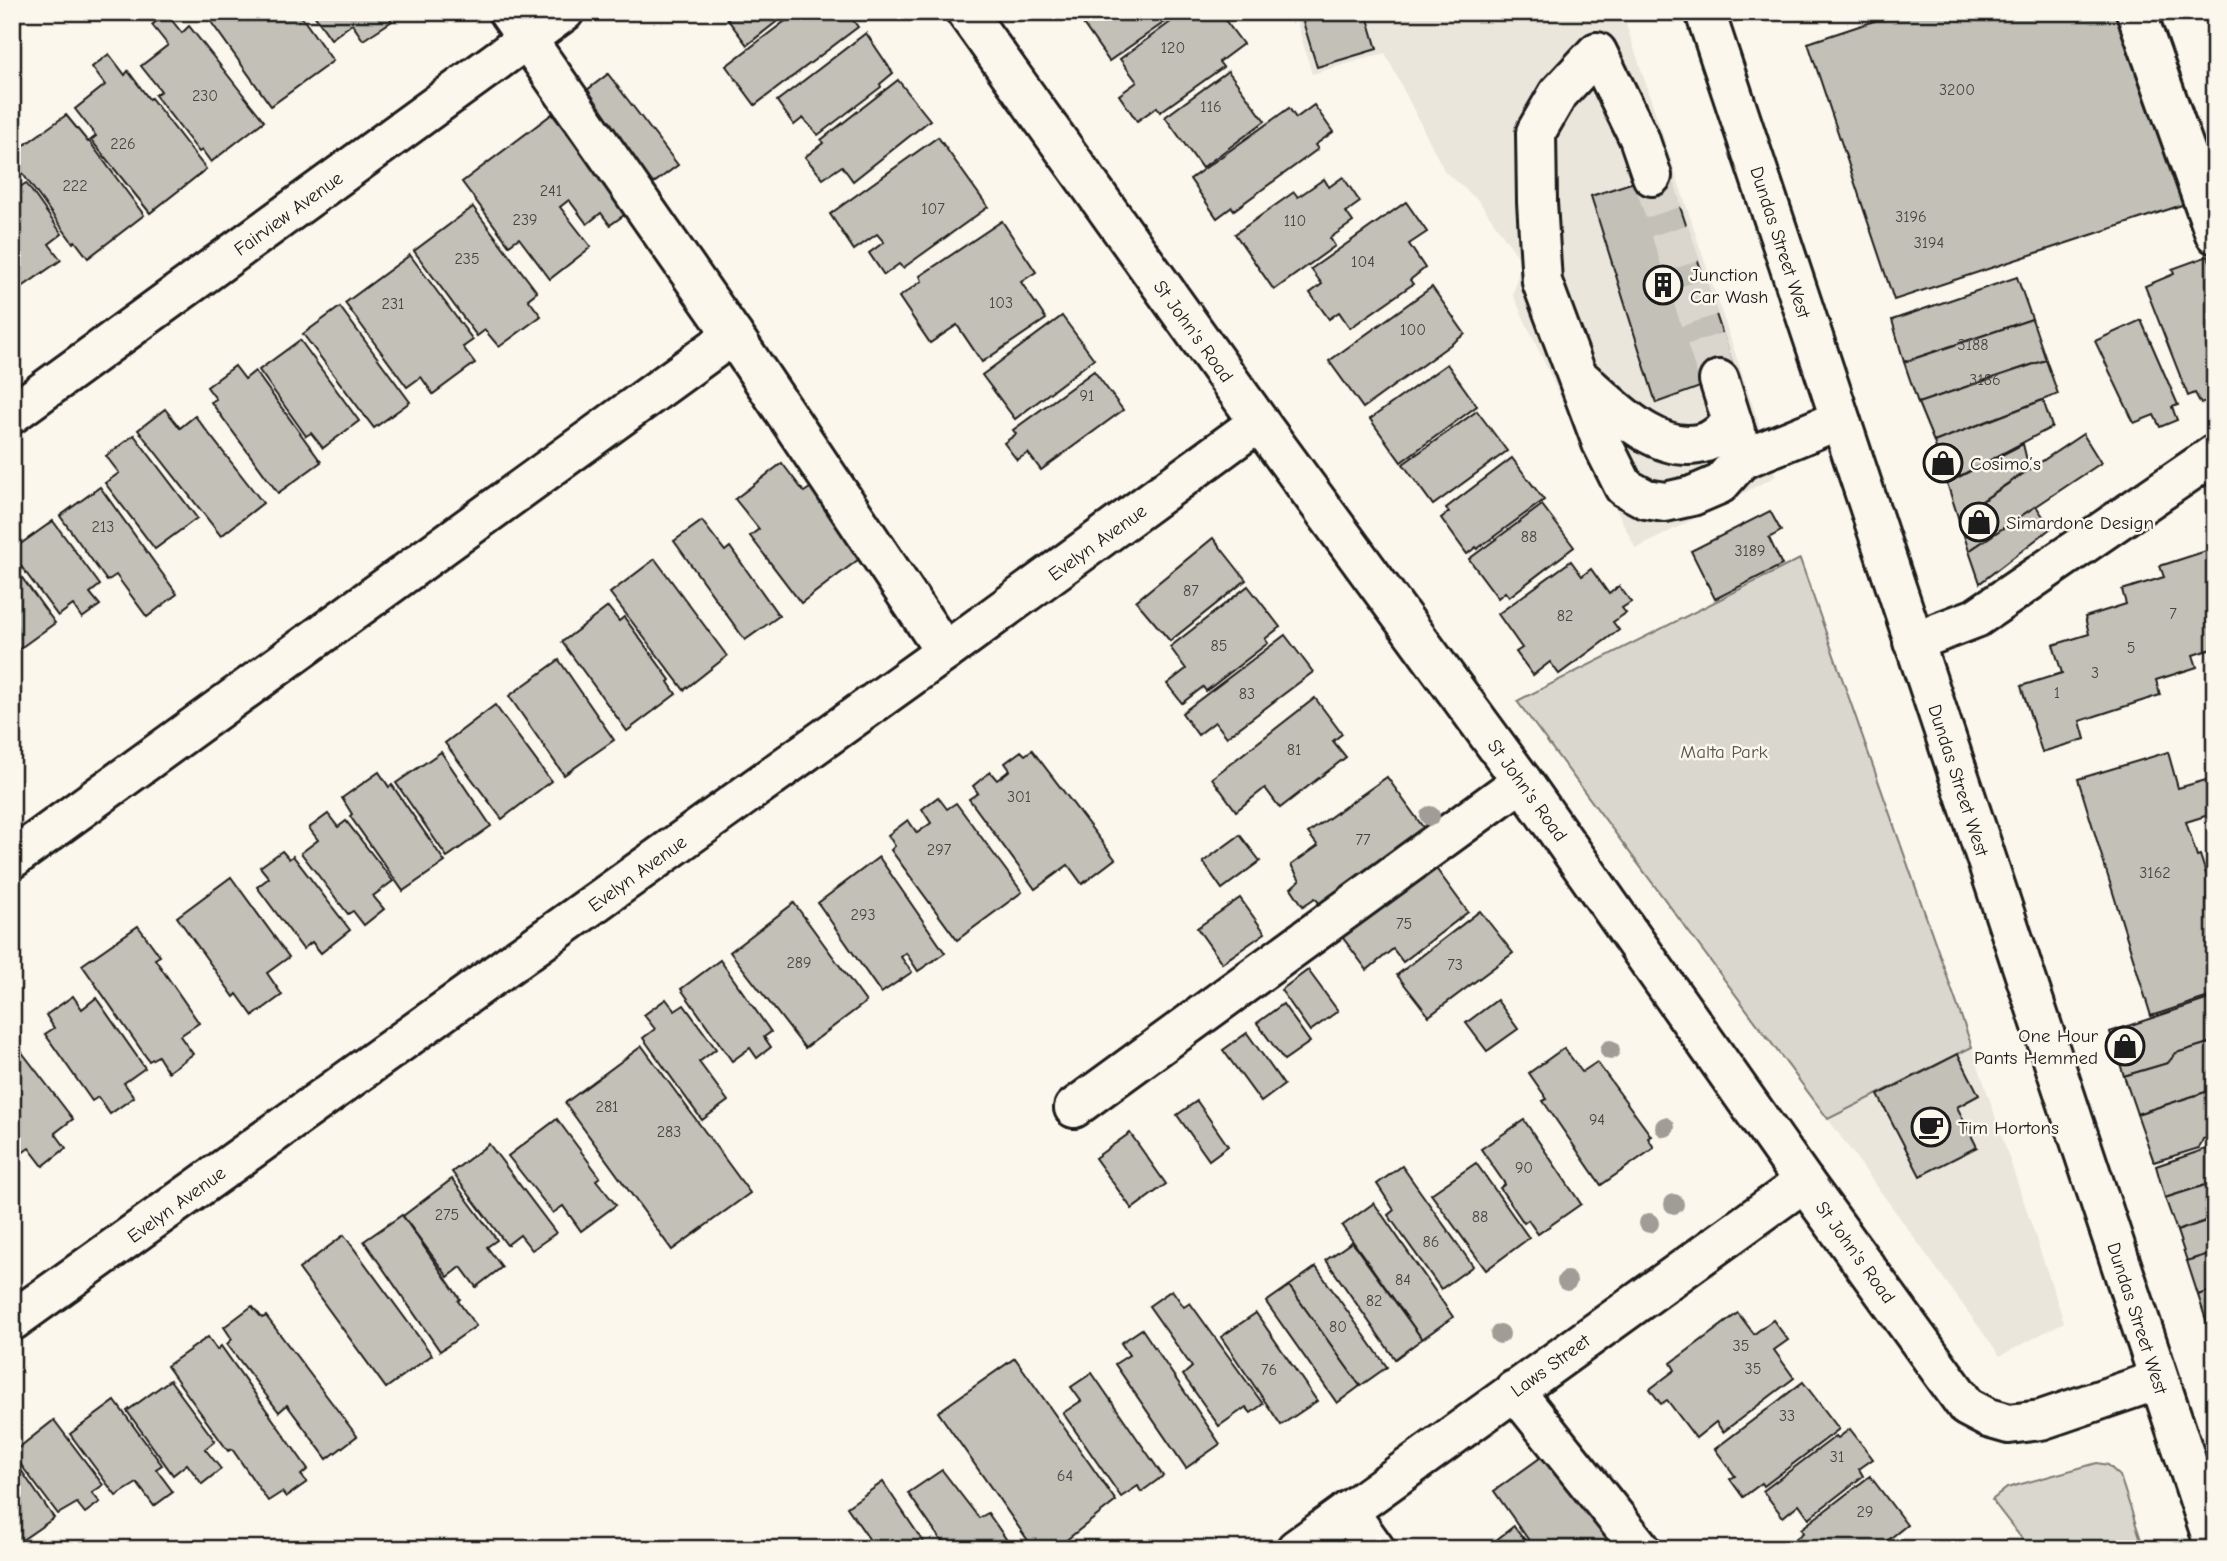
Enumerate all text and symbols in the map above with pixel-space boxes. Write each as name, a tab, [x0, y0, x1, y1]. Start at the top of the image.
house number: 120	[1161, 39, 1185, 57]
house number: 3200	[1939, 81, 1975, 99]
house number: 230	[192, 87, 218, 105]
house number: 116	[1200, 98, 1222, 116]
house number: 226	[110, 135, 136, 153]
street label: Dundas Street West	[1745, 164, 1815, 321]
street label: Fairview Avenue	[230, 167, 347, 261]
house number: 222	[62, 177, 88, 195]
house number: 241	[540, 182, 562, 200]
house number: 107	[921, 200, 945, 218]
house number: 3196	[1895, 208, 1927, 226]
house number: 239	[513, 211, 537, 229]
house number: 110	[1284, 212, 1306, 230]
house number: 3194	[1914, 234, 1944, 252]
house number: 235	[454, 250, 480, 268]
house number: 104	[1351, 253, 1375, 271]
building icon: Junction Car Wash	[1642, 264, 1684, 306]
place label: Junction Car Wash	[1690, 264, 1768, 308]
street label: St John's Road	[1149, 276, 1238, 387]
house number: 103	[989, 294, 1013, 312]
house number: 231	[382, 295, 404, 313]
house number: 100	[1400, 321, 1426, 339]
house number: 3188	[1958, 336, 1988, 354]
house number: 3186	[1969, 371, 2001, 389]
house number: 91	[1080, 387, 1094, 405]
shop icon: Cosimo’s	[1922, 442, 1964, 484]
place label: Cosimo’s	[1970, 453, 2041, 475]
street label: Evelyn Avenue	[1044, 500, 1151, 586]
shop icon: Simardone Design	[1958, 501, 2000, 543]
place label: Simardone Design	[2006, 512, 2154, 534]
house number: 213	[92, 518, 114, 536]
house number: 88	[1521, 528, 1537, 546]
house number: 3189	[1734, 542, 1766, 560]
house number: 87	[1183, 582, 1199, 600]
house number: 7	[2169, 605, 2177, 623]
house number: 82	[1557, 607, 1573, 625]
house number: 85	[1211, 637, 1227, 655]
house number: 5	[2127, 639, 2135, 657]
house number: 3	[2091, 664, 2099, 682]
house number: 1	[2054, 684, 2060, 702]
house number: 83	[1239, 685, 1255, 703]
street label: Dundas Street West	[1923, 702, 1993, 859]
street label: St John's Road	[1483, 735, 1572, 846]
house number: 81	[1287, 741, 1301, 759]
park label: Malta Park	[1680, 741, 1768, 763]
house number: 301	[1007, 788, 1031, 806]
street label: Evelyn Avenue	[584, 831, 691, 917]
house number: 77	[1355, 831, 1371, 849]
house number: 297	[927, 841, 952, 859]
house number: 3162	[2139, 864, 2171, 882]
house number: 293	[851, 906, 875, 924]
house number: 75	[1396, 915, 1412, 933]
house number: 289	[786, 954, 812, 972]
house number: 73	[1447, 956, 1463, 974]
place label: One Hour Pants Hemmed	[1974, 1025, 2098, 1069]
shop icon: One Hour Pants Hemmed	[2104, 1025, 2146, 1067]
house number: 281	[596, 1098, 618, 1116]
cafe icon: Tim Hortons	[1910, 1106, 1952, 1148]
house number: 94	[1589, 1111, 1605, 1129]
place label: Tim Hortons	[1958, 1117, 2059, 1139]
house number: 283	[657, 1123, 681, 1141]
house number: 90	[1515, 1159, 1533, 1177]
street label: Evelyn Avenue	[123, 1162, 230, 1248]
street label: St John's Road	[1811, 1197, 1900, 1308]
house number: 275	[435, 1206, 459, 1224]
house number: 88	[1472, 1208, 1488, 1226]
house number: 86	[1423, 1233, 1439, 1251]
street label: Dundas Street West	[2102, 1240, 2172, 1397]
house number: 84	[1395, 1271, 1411, 1289]
house number: 82	[1366, 1292, 1382, 1310]
house number: 80	[1329, 1318, 1347, 1336]
street label: Laws Street	[1507, 1329, 1595, 1402]
house number: 35	[1733, 1337, 1749, 1355]
house number: 35	[1745, 1360, 1761, 1378]
house number: 76	[1261, 1361, 1277, 1379]
house number: 33	[1779, 1407, 1795, 1425]
house number: 31	[1830, 1448, 1844, 1466]
house number: 64	[1057, 1467, 1073, 1485]
house number: 29	[1857, 1503, 1873, 1521]

